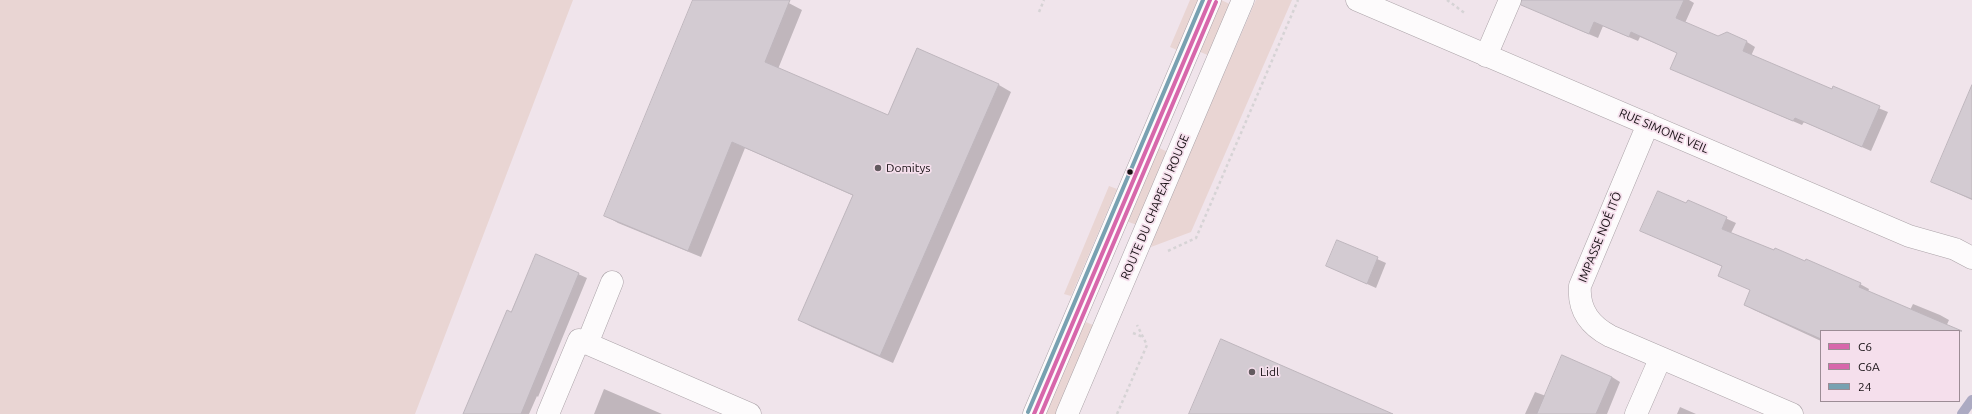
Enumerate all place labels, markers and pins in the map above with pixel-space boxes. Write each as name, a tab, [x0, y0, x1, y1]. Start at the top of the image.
place label: Domitys	[886, 161, 930, 175]
marker: Domitys	[873, 163, 883, 173]
unlabelled marker	[1125, 167, 1135, 177]
place label: Lidl	[1260, 365, 1279, 379]
marker: Lidl	[1247, 367, 1257, 377]

